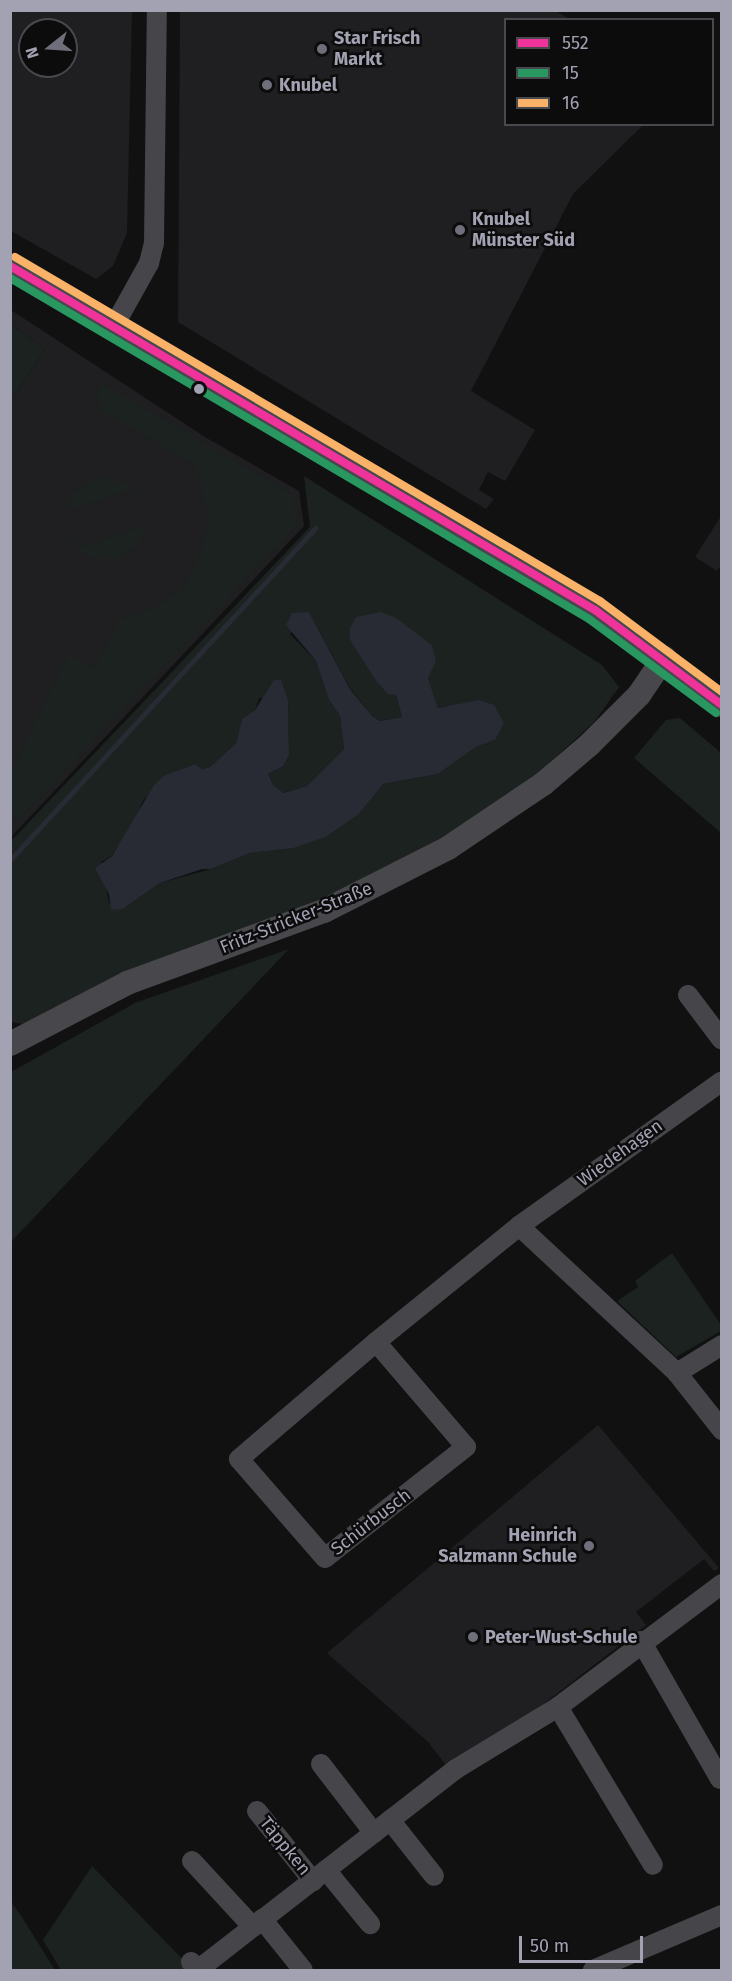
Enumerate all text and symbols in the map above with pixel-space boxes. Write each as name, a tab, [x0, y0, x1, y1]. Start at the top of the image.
north arrow	[18, 18, 78, 78]
legend	[504, 18, 714, 126]
place label: Star Frisch Markt	[334, 28, 421, 70]
text: 552	[562, 32, 589, 54]
marker: Star Frisch Markt	[315, 42, 329, 56]
text: N	[22, 45, 43, 61]
text: 15	[562, 62, 579, 84]
place label: Knubel	[279, 74, 337, 96]
marker: Knubel	[260, 78, 274, 92]
text: 16	[562, 92, 579, 114]
place label: Knubel Münster Süd	[472, 209, 575, 252]
marker: Knubel Münster Süd	[453, 223, 467, 237]
unlabelled marker	[193, 383, 205, 395]
street label: Fritz-Stricker-Straße	[217, 878, 375, 958]
street label: Wiedehagen	[573, 1115, 667, 1191]
street label: Schürbusch	[327, 1484, 415, 1560]
place label: Heinrich Salzmann Schule	[438, 1525, 577, 1568]
marker: Heinrich Salzmann Schule	[582, 1539, 596, 1553]
place label: Peter-Wust-Schule	[485, 1626, 638, 1648]
marker: Peter-Wust-Schule	[466, 1630, 480, 1644]
street label: Täppken	[255, 1812, 315, 1880]
scale bar	[522, 1924, 646, 1962]
text: 50 m	[530, 1935, 569, 1957]

